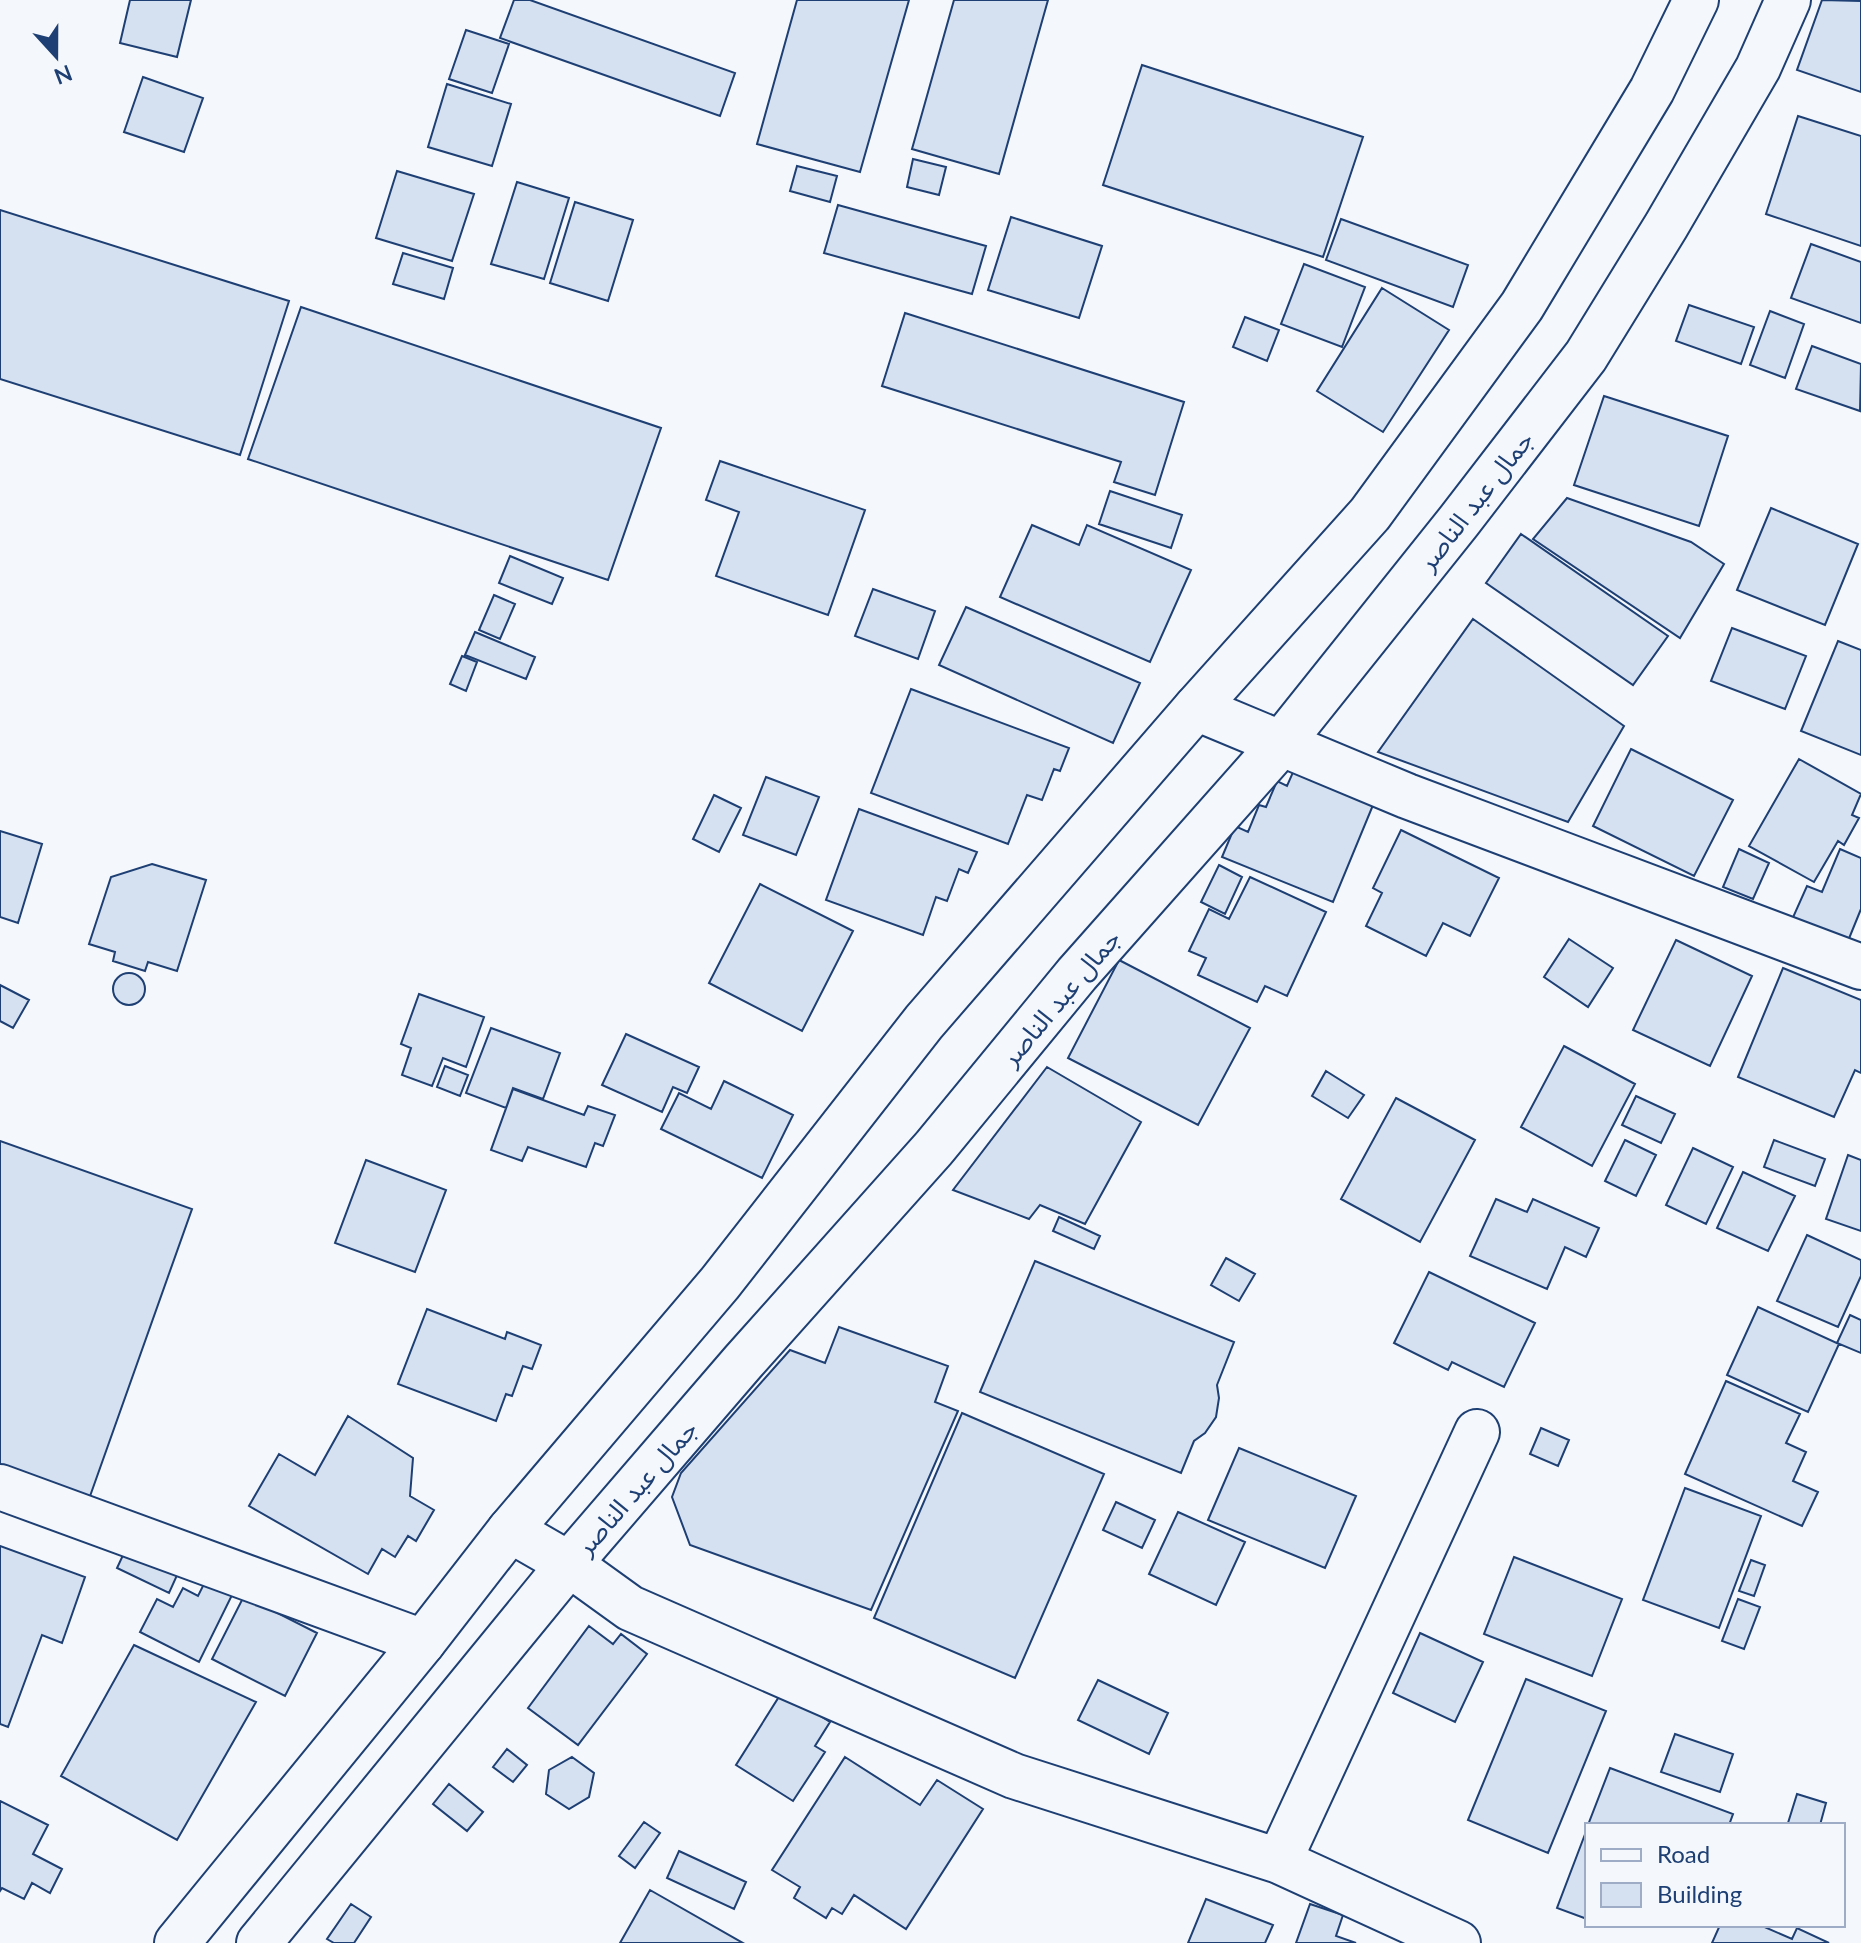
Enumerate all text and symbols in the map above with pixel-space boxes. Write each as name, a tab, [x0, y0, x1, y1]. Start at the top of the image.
north arrow	[16, 16, 96, 96]
text: N	[51, 59, 76, 91]
street label: جمال عبد الناصر	[1410, 424, 1539, 577]
street label: جمال عبد الناصر	[993, 922, 1126, 1073]
street label: جمال عبد الناصر	[568, 1413, 703, 1562]
legend	[1585, 1823, 1845, 1927]
text: Road	[1657, 1839, 1710, 1868]
text: Building	[1657, 1879, 1742, 1908]

